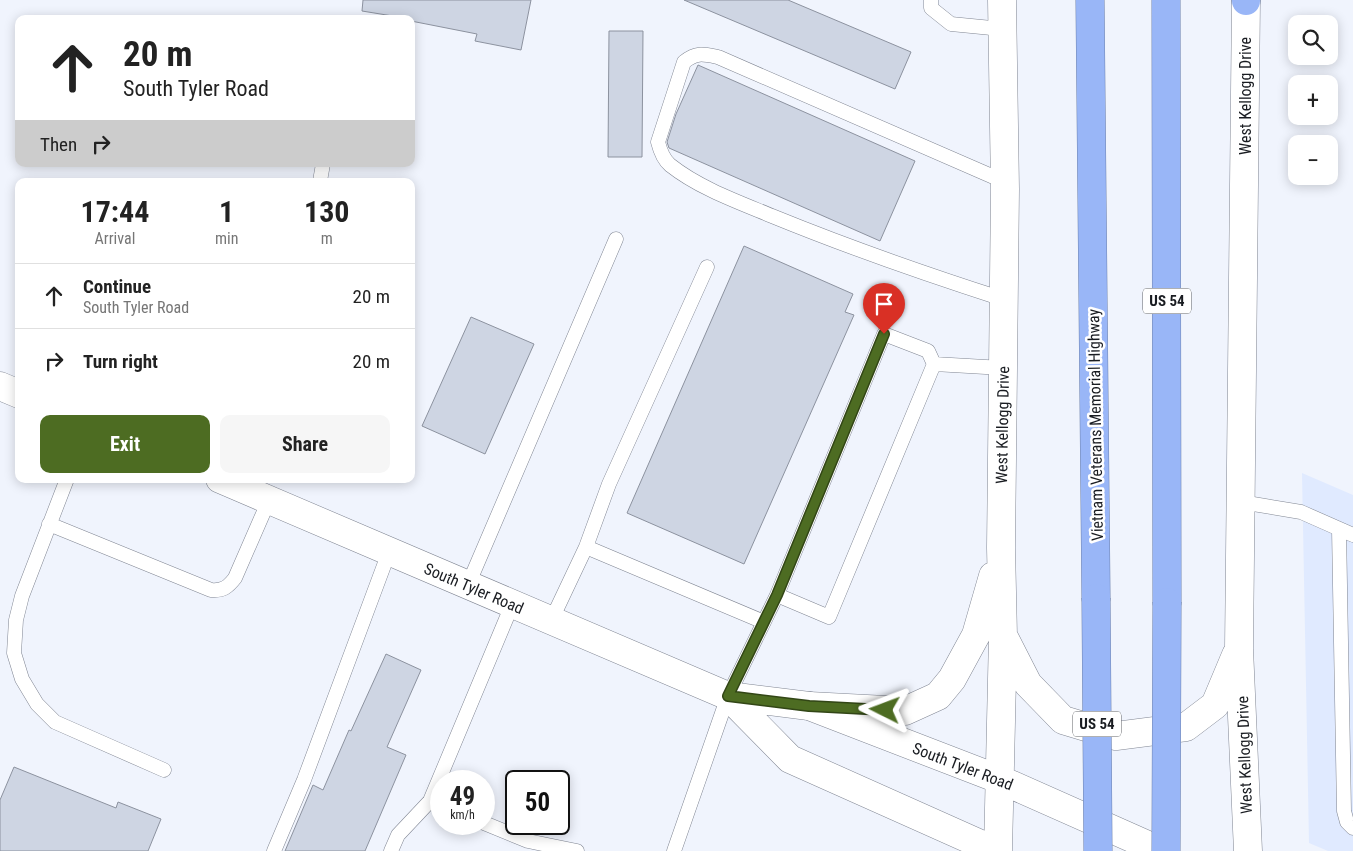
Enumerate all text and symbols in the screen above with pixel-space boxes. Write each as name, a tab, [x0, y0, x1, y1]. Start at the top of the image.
map controls	[1288, 15, 1338, 185]
button: search	[1288, 15, 1338, 65]
text: 20 m	[123, 34, 192, 75]
icon: ahead	[40, 35, 105, 100]
street label: West Kellogg Drive	[1236, 37, 1255, 155]
button: +	[1288, 75, 1338, 125]
text: South Tyler Road	[123, 76, 269, 101]
icon: right	[87, 130, 115, 158]
text: Then	[40, 133, 77, 156]
button: −	[1288, 135, 1338, 185]
text: 17:44	[81, 194, 149, 229]
text: 1	[219, 194, 234, 229]
text: 130	[304, 194, 349, 229]
text: Arrival	[95, 229, 135, 248]
text: min	[215, 229, 238, 248]
text: m	[321, 229, 333, 248]
text: Continue	[83, 275, 151, 298]
icon: ahead	[40, 282, 68, 310]
pin	[863, 283, 905, 334]
text: 20 m	[353, 285, 390, 308]
road number: US 54	[1143, 288, 1191, 314]
icon: arrive	[870, 290, 898, 318]
text: South Tyler Road	[83, 298, 189, 317]
street label: Vietnam Veterans Memorial Highway	[1084, 308, 1107, 541]
icon: right	[40, 347, 68, 375]
text: Turn right	[83, 350, 158, 373]
text: 20 m	[353, 350, 390, 373]
street label: West Kellogg Drive	[992, 366, 1013, 484]
button: Exit	[40, 415, 210, 473]
button: Share	[220, 415, 390, 473]
street label: South Tyler Road	[421, 559, 526, 618]
position arrow	[858, 683, 910, 735]
street label: West Kellogg Drive	[1233, 696, 1256, 814]
road number: US 54	[1073, 712, 1121, 736]
street label: South Tyler Road	[910, 739, 1016, 794]
speed limit sign: 50	[505, 770, 570, 835]
text: 49	[450, 782, 475, 811]
text: km/h	[450, 808, 475, 822]

